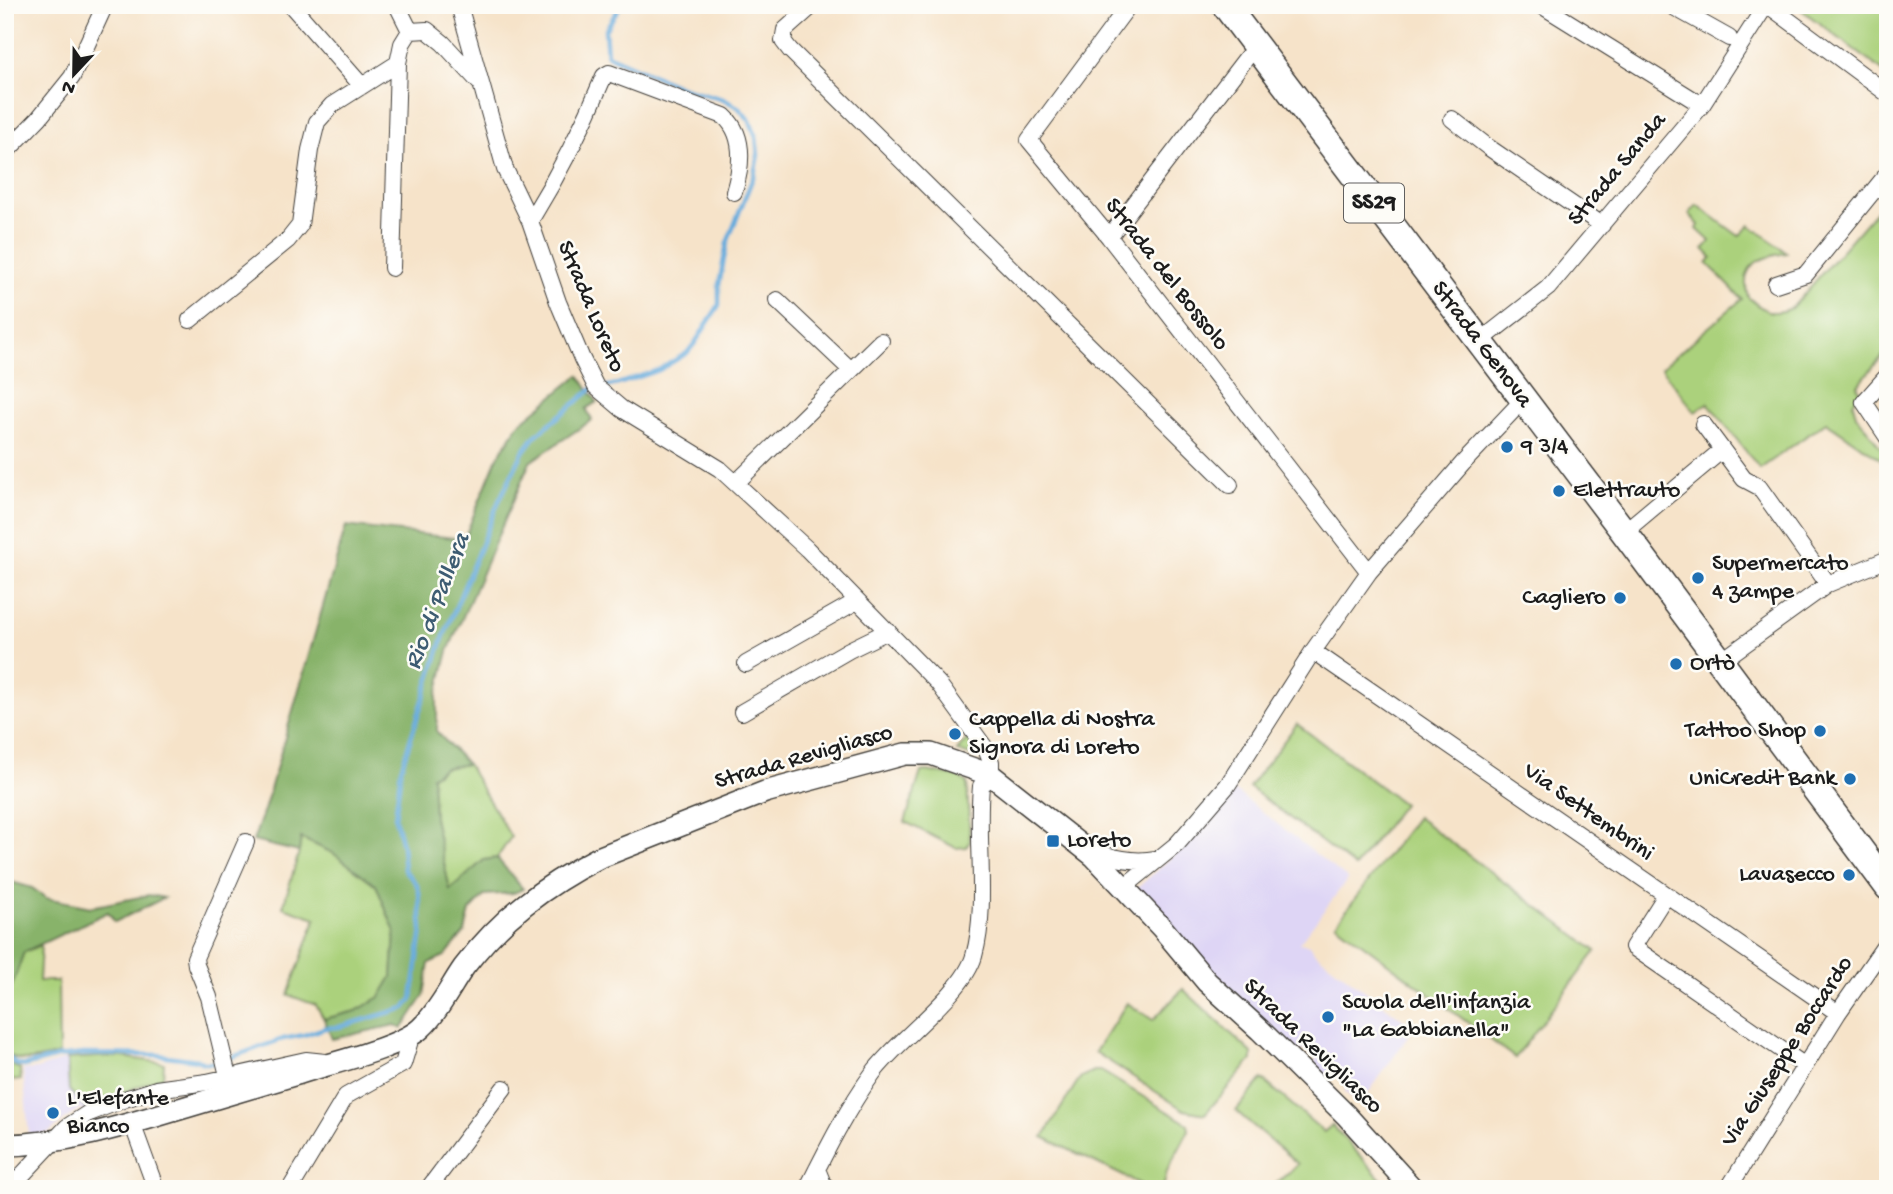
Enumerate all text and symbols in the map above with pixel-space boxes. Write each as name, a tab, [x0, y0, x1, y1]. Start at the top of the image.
north arrow	[38, 38, 108, 108]
text: N	[59, 74, 79, 100]
street label: Strada Sanda	[1562, 107, 1674, 233]
road number: SS29	[1344, 184, 1404, 222]
street label: Strada del Bossolo	[1097, 193, 1235, 357]
street label: Strada Loreto	[549, 237, 631, 377]
street label: Strada Genova	[1424, 276, 1538, 415]
place label: 9 3/4	[1520, 433, 1569, 462]
marker: 9 3/4	[1499, 439, 1515, 455]
place label: Elettrauto	[1573, 477, 1681, 506]
marker: Elettrauto	[1551, 483, 1567, 499]
water label: Rio di Pallera	[399, 528, 480, 674]
place label: Supermercato 4 zampe	[1712, 550, 1849, 607]
marker: Supermercato 4 zampe	[1690, 570, 1706, 586]
place label: Cagliero	[1522, 584, 1606, 613]
marker: Cagliero	[1612, 590, 1628, 606]
place label: Ortò	[1690, 650, 1735, 679]
marker: Ortò	[1668, 656, 1684, 672]
place label: Cappella di Nostra Signora di Loreto	[969, 706, 1155, 763]
place label: Tattoo Shop	[1683, 717, 1806, 746]
street label: Strada Revigliasco	[712, 719, 896, 797]
marker: Tattoo Shop	[1812, 723, 1828, 739]
marker: Cappella di Nostra Signora di Loreto	[947, 726, 963, 742]
street label: Via Settembrini	[1516, 757, 1659, 869]
place label: UniCredit Bank	[1689, 765, 1838, 794]
marker: UniCredit Bank	[1842, 771, 1858, 787]
place label: Loreto	[1067, 827, 1131, 856]
marker: Loreto	[1045, 833, 1061, 849]
place label: Lavasecco	[1739, 861, 1835, 890]
marker: Lavasecco	[1841, 867, 1857, 883]
street label: Via Giuseppe Boccardo	[1715, 951, 1860, 1154]
street label: Strada Revigliasco	[1236, 973, 1388, 1121]
place label: Scuola dell'infanzia "La Gabbianella"	[1342, 989, 1531, 1046]
marker: Scuola dell'infanzia "La Gabbianella"	[1320, 1009, 1336, 1025]
place label: L'Elefante Bianco	[66, 1085, 169, 1142]
marker: L'Elefante Bianco	[45, 1105, 61, 1121]

